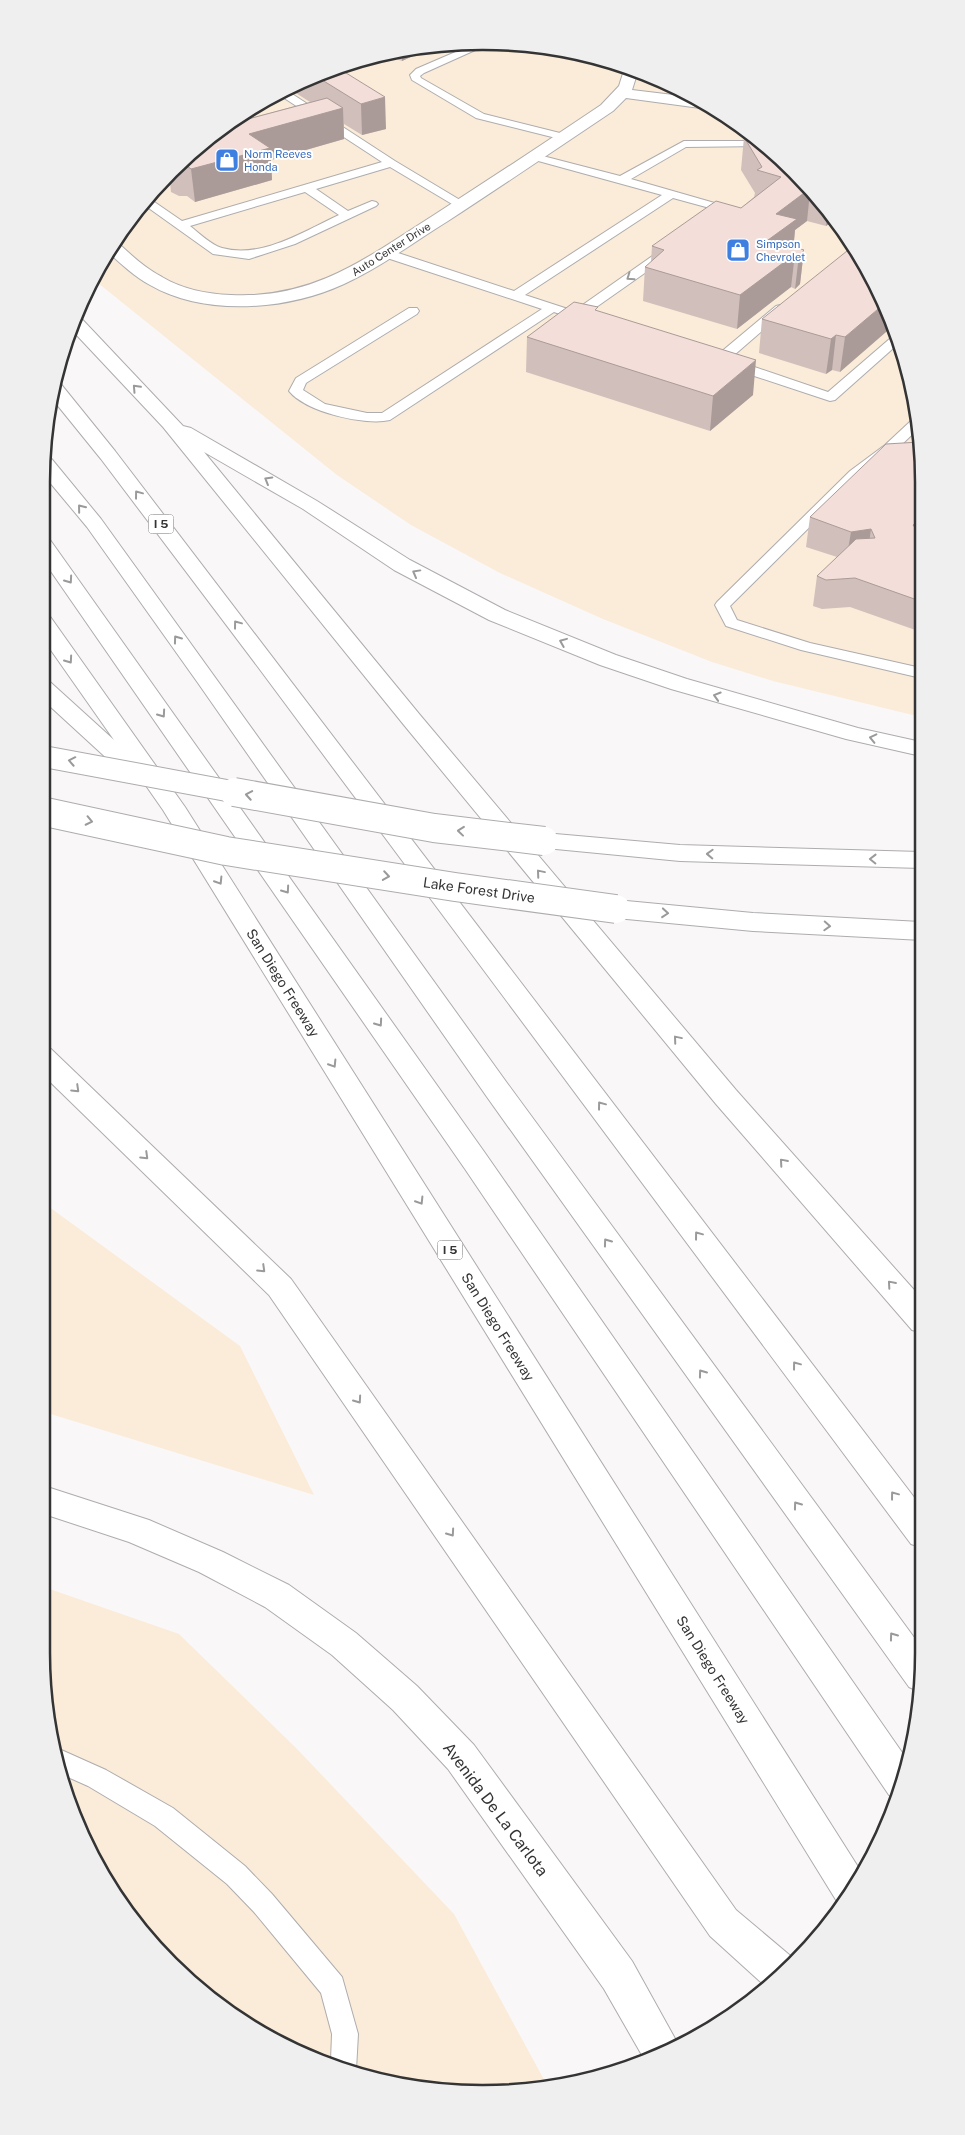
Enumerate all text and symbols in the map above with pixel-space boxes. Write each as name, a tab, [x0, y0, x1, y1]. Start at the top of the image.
shop icon: Norm Reeves Honda	[214, 147, 240, 173]
place label: Norm Reeves Honda	[244, 148, 312, 173]
street label: Auto Center Drive	[349, 220, 433, 278]
shop icon: Simpson Chevrolet	[725, 237, 751, 263]
place label: Simpson Chevrolet	[756, 238, 805, 263]
one-way arrow	[626, 271, 636, 280]
one-way arrow	[133, 384, 142, 393]
one-way arrow	[265, 477, 274, 487]
one-way arrow	[135, 491, 144, 500]
one-way arrow	[79, 505, 87, 514]
road number: I 5	[148, 514, 174, 534]
one-way arrow	[413, 569, 422, 579]
one-way arrow	[63, 575, 72, 584]
one-way arrow	[234, 621, 242, 630]
one-way arrow	[175, 636, 183, 645]
one-way arrow	[560, 637, 568, 647]
one-way arrow	[63, 654, 72, 664]
one-way arrow	[713, 691, 721, 701]
one-way arrow	[156, 708, 165, 717]
one-way arrow	[869, 733, 878, 744]
one-way arrow	[67, 757, 76, 767]
one-way arrow	[244, 791, 253, 801]
one-way arrow	[84, 815, 93, 826]
one-way arrow	[456, 826, 464, 837]
one-way arrow	[706, 849, 714, 860]
one-way arrow	[868, 854, 876, 864]
one-way arrow	[383, 870, 391, 881]
one-way arrow	[536, 870, 545, 879]
street label: Lake Forest Drive	[422, 874, 536, 906]
one-way arrow	[213, 876, 223, 885]
one-way arrow	[280, 884, 289, 894]
one-way arrow	[661, 907, 669, 918]
one-way arrow	[823, 920, 831, 931]
street label: San Diego Freeway	[243, 926, 323, 1040]
one-way arrow	[373, 1017, 382, 1027]
one-way arrow	[674, 1035, 683, 1044]
one-way arrow	[327, 1058, 337, 1067]
one-way arrow	[70, 1083, 79, 1092]
one-way arrow	[598, 1102, 606, 1111]
one-way arrow	[139, 1150, 148, 1159]
one-way arrow	[780, 1159, 789, 1168]
one-way arrow	[413, 1196, 423, 1205]
one-way arrow	[696, 1232, 704, 1241]
one-way arrow	[604, 1239, 612, 1248]
road number: I 5	[438, 1240, 462, 1260]
one-way arrow	[256, 1264, 265, 1273]
street label: San Diego Freeway	[458, 1270, 538, 1384]
one-way arrow	[888, 1281, 896, 1290]
one-way arrow	[793, 1361, 802, 1371]
one-way arrow	[699, 1369, 708, 1379]
one-way arrow	[352, 1394, 361, 1403]
one-way arrow	[891, 1491, 900, 1501]
one-way arrow	[795, 1502, 803, 1511]
one-way arrow	[445, 1527, 454, 1537]
street label: San Diego Freeway	[673, 1613, 753, 1727]
one-way arrow	[890, 1632, 899, 1642]
street label: Avenida De La Carlota	[439, 1739, 552, 1880]

